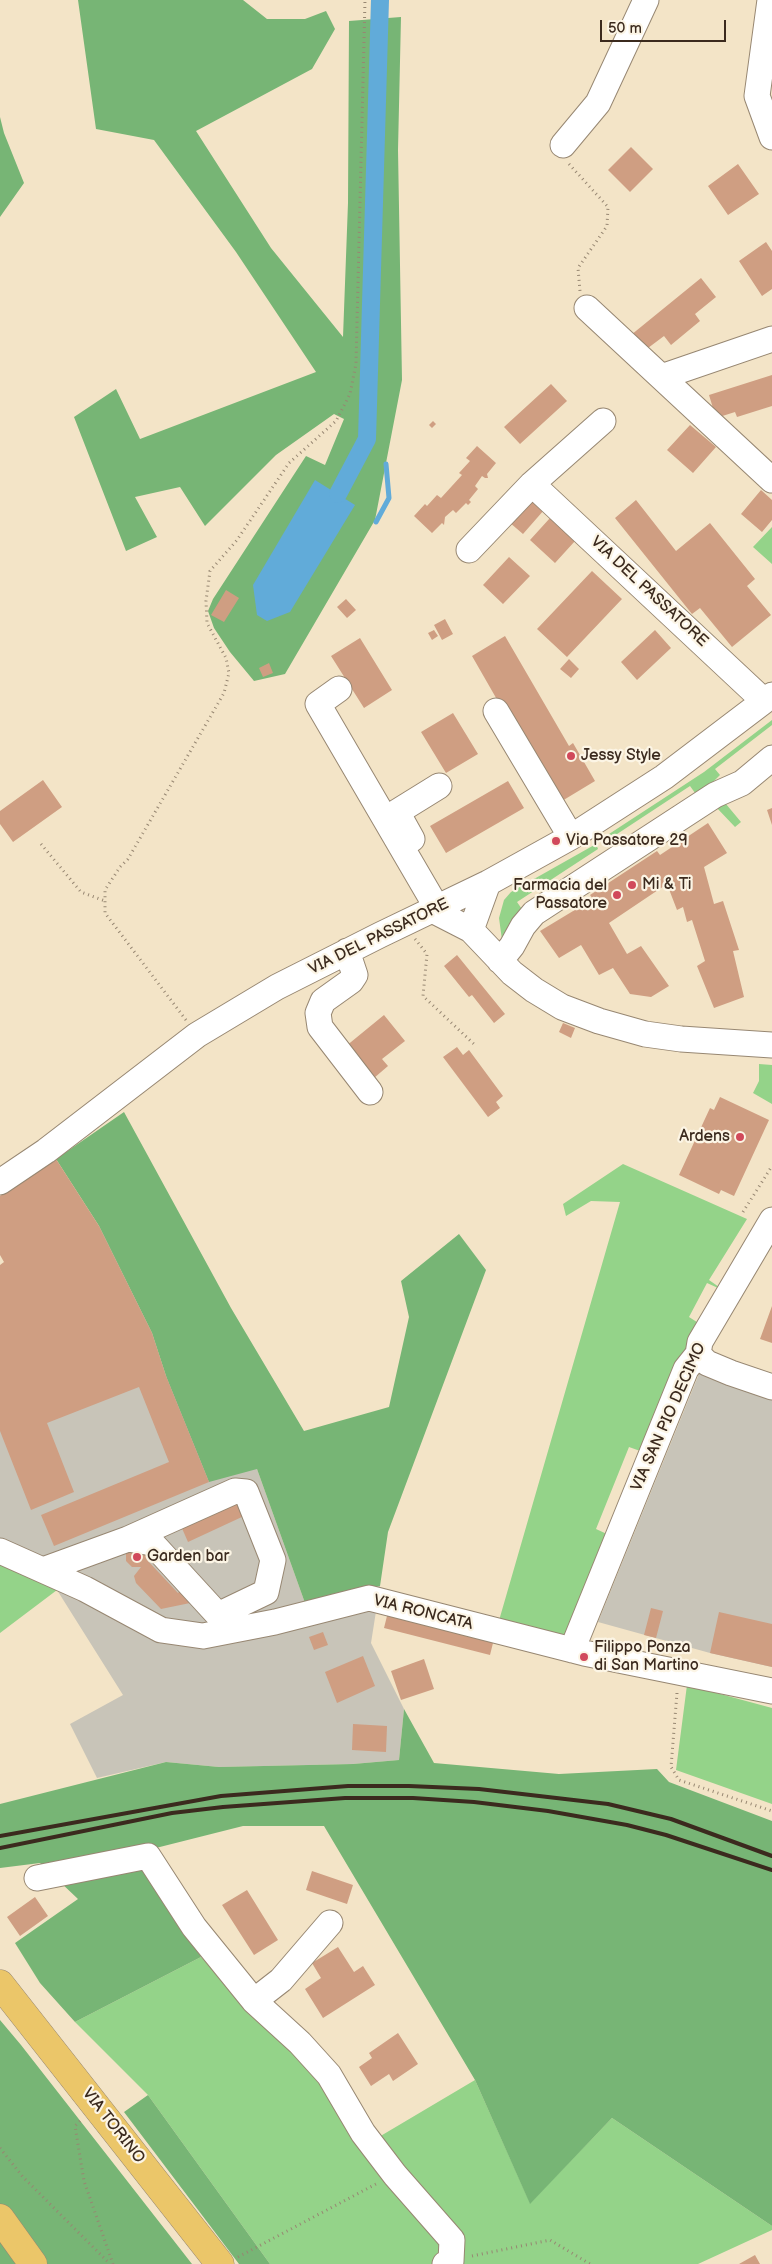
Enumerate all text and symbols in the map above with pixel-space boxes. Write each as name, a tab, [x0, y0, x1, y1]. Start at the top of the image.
scale bar	[602, 10, 728, 42]
text: 50 m	[608, 19, 642, 38]
street label: VIA DEL PASSATORE	[586, 533, 712, 651]
place label: Jessy Style	[581, 746, 661, 766]
marker: Jessy Style	[565, 750, 577, 762]
place label: Via Passatore 29	[566, 831, 688, 851]
marker: Via Passatore 29	[550, 835, 562, 847]
place label: Mi & Ti	[642, 875, 692, 895]
place label: Farmacia del Passatore	[513, 876, 607, 914]
marker: Mi & Ti	[626, 879, 638, 891]
marker: Farmacia del Passatore	[611, 889, 623, 901]
street label: VIA DEL PASSATORE	[306, 895, 452, 979]
place label: Ardens	[679, 1127, 730, 1147]
marker: Ardens	[734, 1131, 746, 1143]
street label: VIA SAN PIO DECIMO	[628, 1340, 710, 1494]
place label: Garden bar	[147, 1547, 229, 1567]
marker: Garden bar	[131, 1551, 143, 1563]
street label: VIA RONCATA	[371, 1591, 475, 1635]
place label: Filippo Ponza di San Martino	[594, 1638, 699, 1676]
marker: Filippo Ponza di San Martino	[578, 1651, 590, 1663]
street label: VIA TORINO	[78, 2085, 148, 2167]

